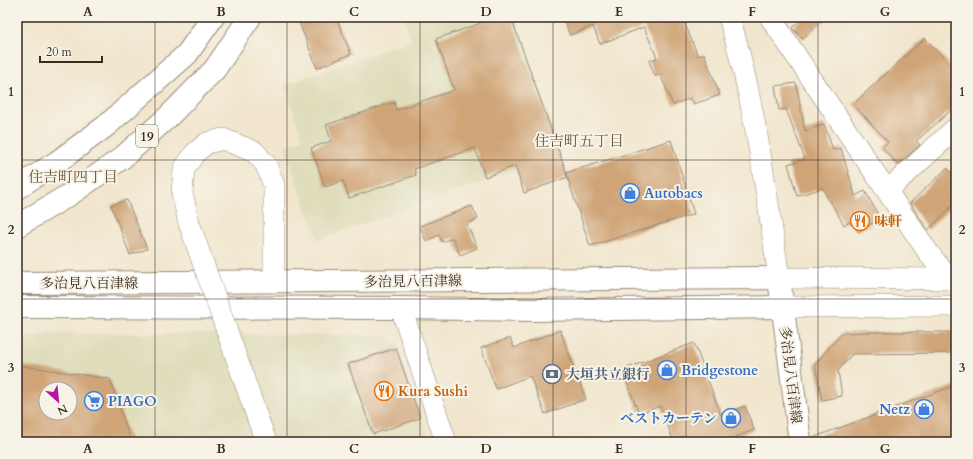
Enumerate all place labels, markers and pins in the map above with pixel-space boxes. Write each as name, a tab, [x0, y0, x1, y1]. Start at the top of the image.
shop icon: Autobacs	[619, 182, 641, 204]
place label: Autobacs	[644, 184, 703, 203]
restaurant icon: 味軒	[849, 210, 871, 232]
place label: 味軒	[874, 212, 902, 231]
shop icon: Bridgestone	[656, 359, 678, 381]
place label: Bridgestone	[681, 361, 758, 380]
bank icon: 大垣共立銀行	[541, 363, 563, 385]
place label: 大垣共立銀行	[566, 365, 650, 384]
restaurant icon: Kura Sushi	[373, 380, 395, 402]
place label: Kura Sushi	[398, 382, 468, 401]
supermarket icon: PIAGO	[83, 390, 105, 412]
place label: PIAGO	[108, 392, 157, 411]
shop icon: Netz	[913, 398, 935, 420]
place label: Netz	[879, 400, 910, 419]
shop icon: ベストカーテン	[720, 407, 742, 429]
place label: ベストカーテン	[620, 409, 717, 428]

